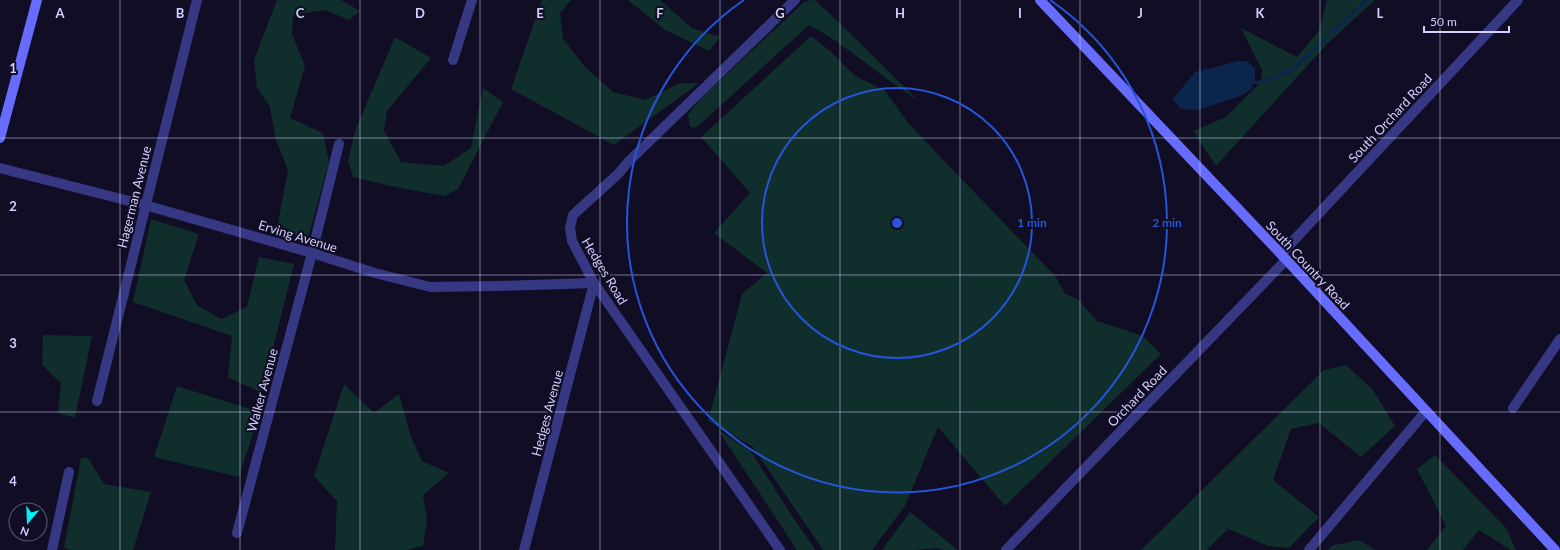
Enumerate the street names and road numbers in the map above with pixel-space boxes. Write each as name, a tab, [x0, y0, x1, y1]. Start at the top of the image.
street label: South Orchard Road	[1345, 70, 1435, 166]
street label: Hagerman Avenue	[114, 144, 154, 250]
street label: Erving Avenue	[257, 216, 340, 256]
street label: South Country Road	[1263, 217, 1353, 313]
street label: Hedges Road	[579, 235, 631, 307]
street label: Walker Avenue	[243, 346, 281, 433]
street label: Orchard Road	[1104, 362, 1170, 430]
street label: Hedges Avenue	[528, 368, 566, 458]

